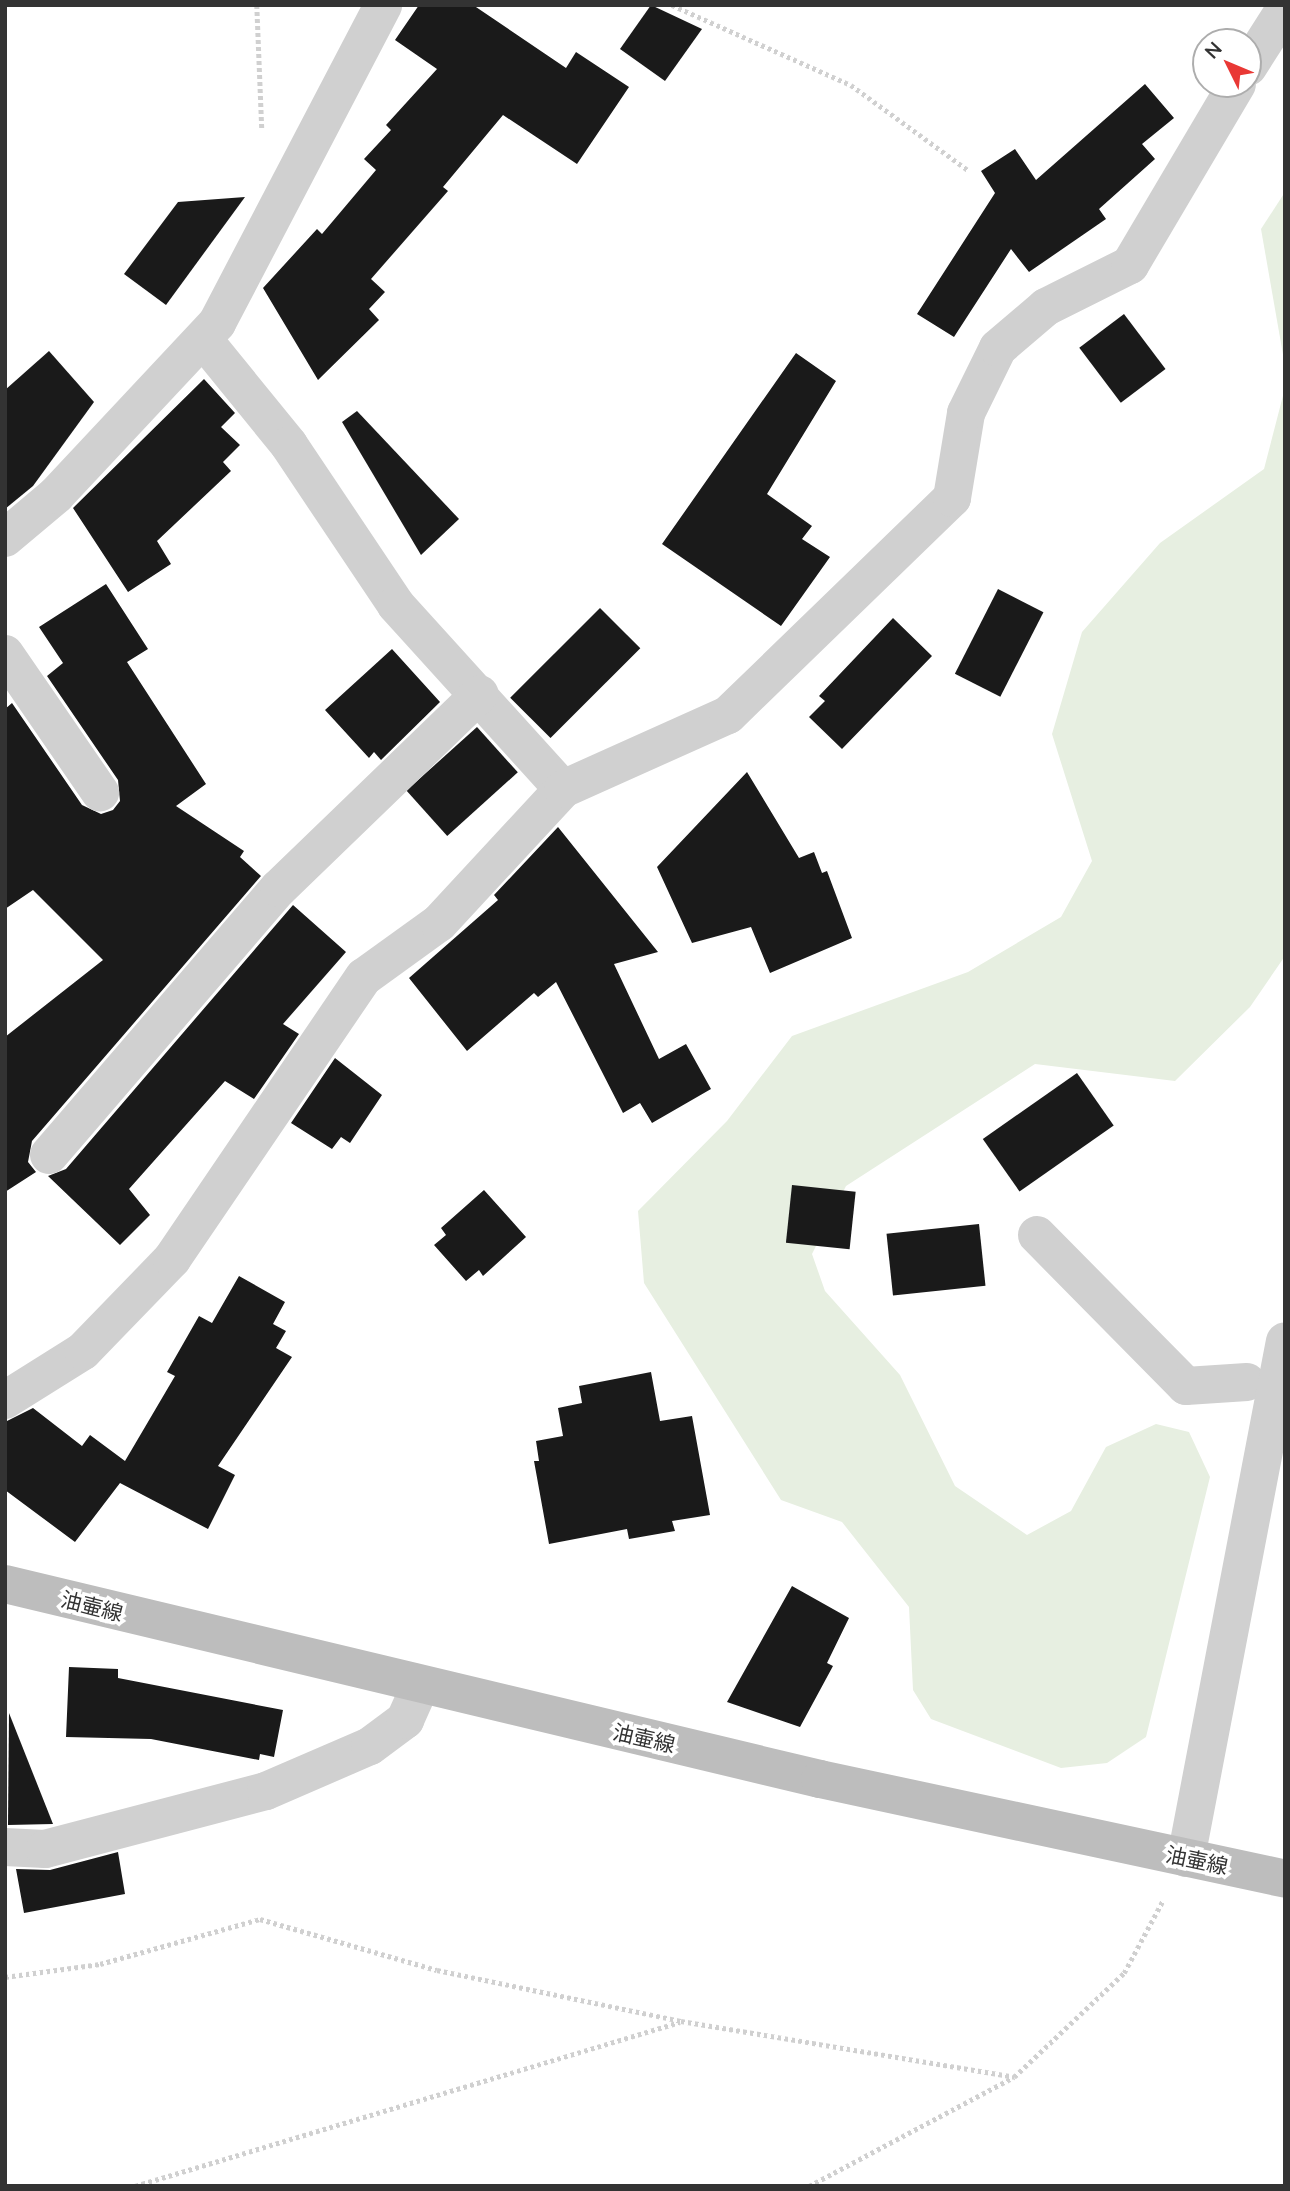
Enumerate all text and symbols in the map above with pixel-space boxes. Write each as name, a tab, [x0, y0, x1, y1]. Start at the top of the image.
north arrow	[1192, 28, 1262, 98]
text: N	[1199, 37, 1227, 63]
street label: 油壷線	[58, 1586, 126, 1626]
street label: 油壷線	[610, 1719, 678, 1757]
street label: 油壷線	[1164, 1841, 1230, 1879]

